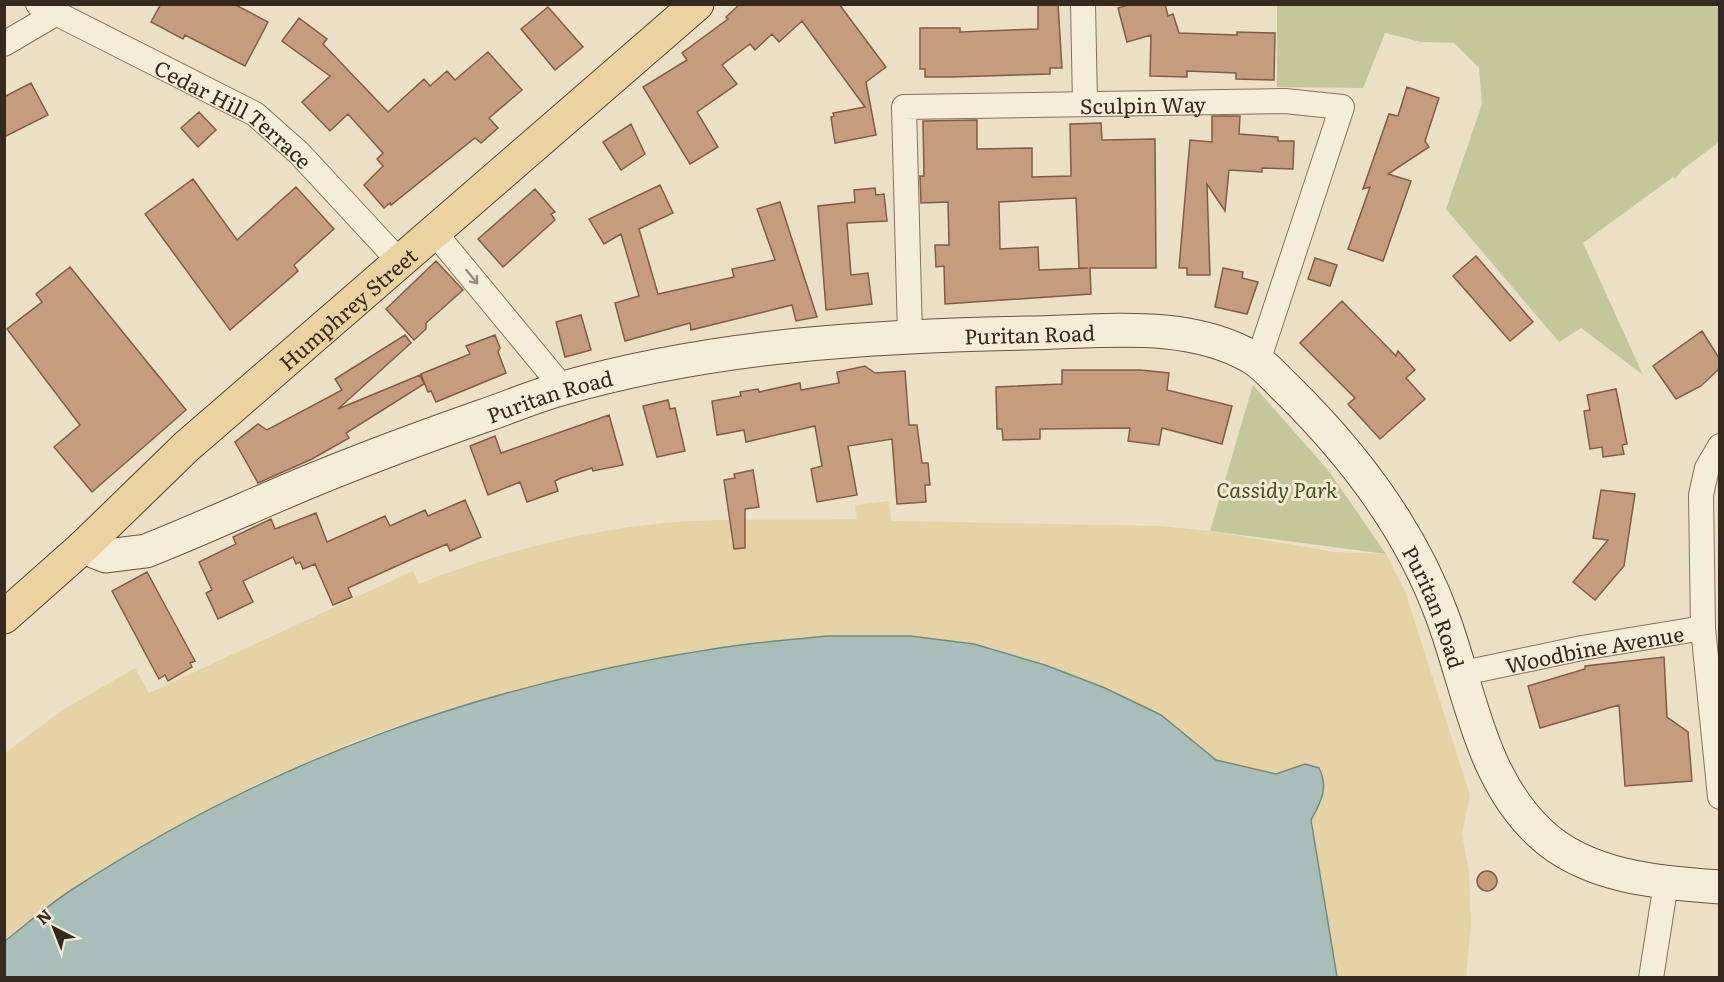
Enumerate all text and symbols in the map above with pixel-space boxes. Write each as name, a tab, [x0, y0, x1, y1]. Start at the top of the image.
street label: Cedar Hill Terrace	[150, 50, 320, 174]
street label: Sculpin Way	[1080, 87, 1207, 120]
street label: Humphrey Street	[271, 239, 423, 376]
one-way arrow	[465, 269, 478, 285]
street label: Puritan Road	[964, 315, 1096, 350]
street label: Puritan Road	[482, 360, 616, 429]
park label: Cassidy Park	[1216, 473, 1338, 504]
street label: Puritan Road	[1397, 539, 1474, 672]
street label: Woodbine Avenue	[1502, 616, 1686, 679]
north arrow	[24, 898, 84, 958]
text: N	[30, 903, 56, 930]

